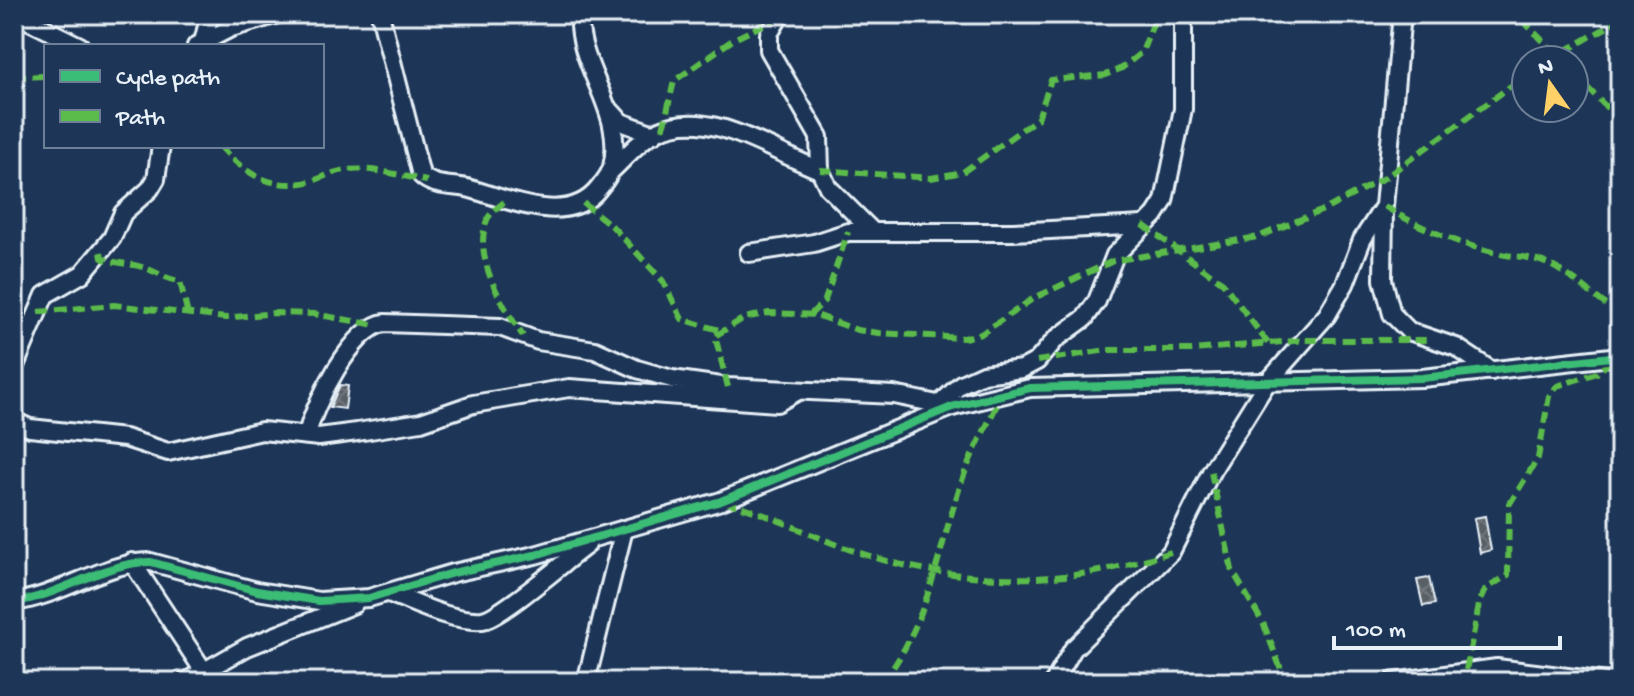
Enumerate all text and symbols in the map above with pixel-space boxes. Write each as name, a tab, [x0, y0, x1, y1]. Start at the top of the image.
legend	[44, 44, 324, 148]
north arrow	[1510, 44, 1590, 124]
text: N	[1536, 54, 1556, 83]
text: Cycle path	[116, 65, 220, 94]
text: Path	[115, 105, 165, 134]
scale bar	[1334, 600, 1560, 650]
text: 100 m	[1345, 617, 1406, 646]

